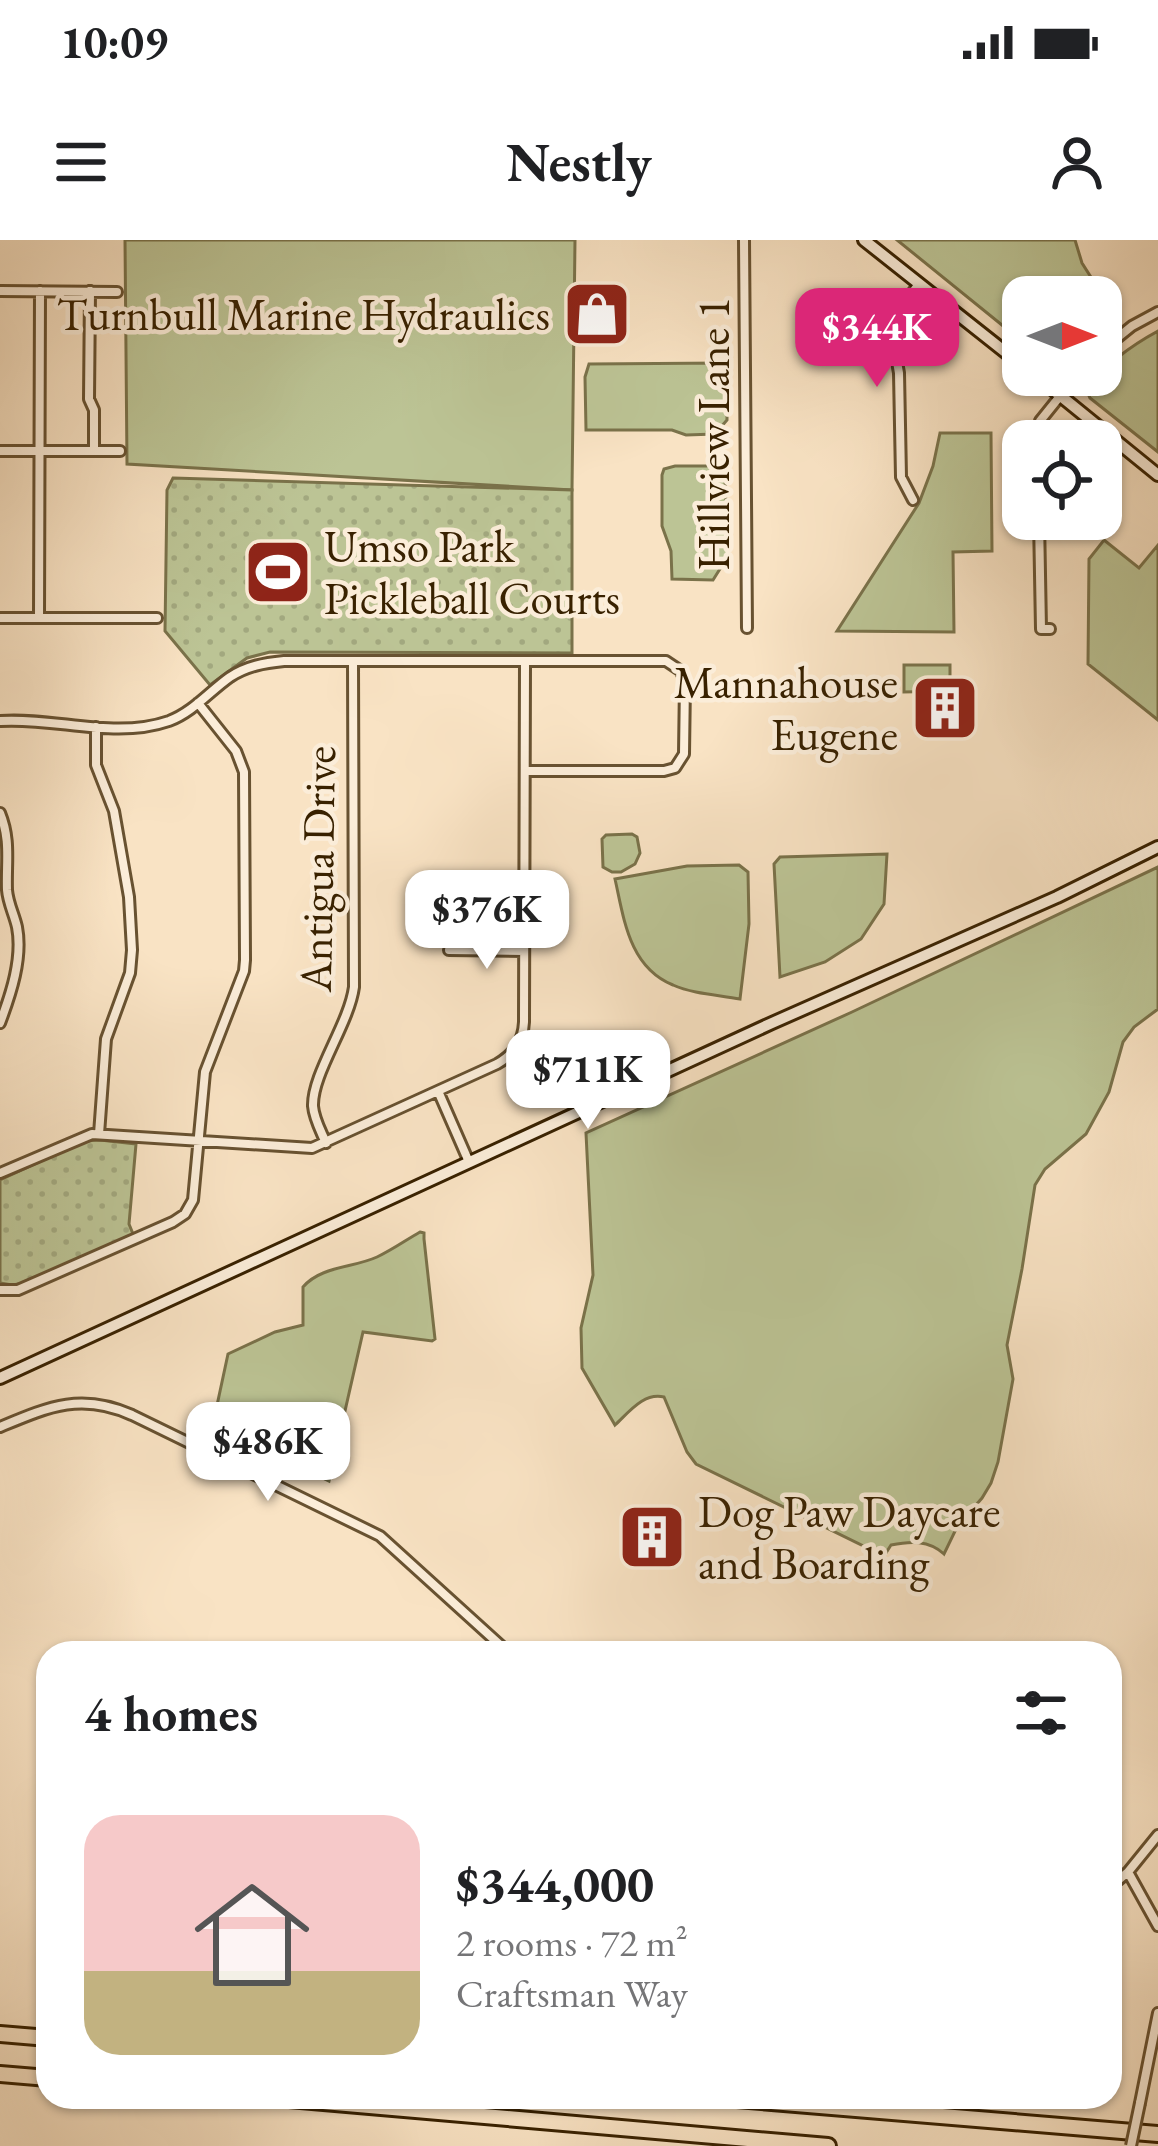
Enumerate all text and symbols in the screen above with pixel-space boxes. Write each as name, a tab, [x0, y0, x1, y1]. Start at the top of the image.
text: 10:09	[60, 13, 168, 71]
text: Nestly	[506, 127, 652, 197]
icon: menu	[48, 129, 114, 195]
icon: person	[1044, 129, 1110, 195]
north arrow	[1002, 276, 1122, 396]
map controls	[1002, 276, 1122, 540]
shop icon: Turnbull Marine Hydraulics	[562, 279, 632, 349]
place label: Turnbull Marine Hydraulics	[57, 285, 550, 343]
pin: $344K	[793, 288, 961, 390]
street label: Hillview Lane 1	[684, 297, 742, 571]
text: $344K	[822, 301, 932, 352]
button: locate	[1002, 420, 1122, 540]
place label: Umso Park Pickleball Courts	[324, 517, 620, 627]
sports icon: Umso Park Pickleball Courts	[243, 537, 313, 607]
place label: Mannahouse Eugene	[674, 653, 898, 763]
building icon: Mannahouse Eugene	[910, 673, 980, 743]
street label: Antigua Drive	[286, 745, 348, 994]
pin: $376K	[403, 870, 571, 972]
text: $376K	[432, 883, 542, 934]
pin: $711K	[504, 1030, 672, 1132]
text: $711K	[533, 1043, 643, 1094]
pin: $486K	[184, 1402, 352, 1504]
text: $486K	[213, 1415, 323, 1466]
place label: Dog Paw Daycare and Boarding	[698, 1482, 1000, 1592]
building icon: Dog Paw Daycare and Boarding	[617, 1502, 687, 1572]
text: 4 homes	[84, 1680, 258, 1746]
icon: filters	[1008, 1680, 1074, 1746]
text: $344,000	[456, 1851, 654, 1917]
icon: home	[180, 1863, 324, 2007]
text: 2 rooms · 72 m²	[456, 1917, 688, 1968]
text: Craftsman Way	[456, 1968, 688, 2019]

